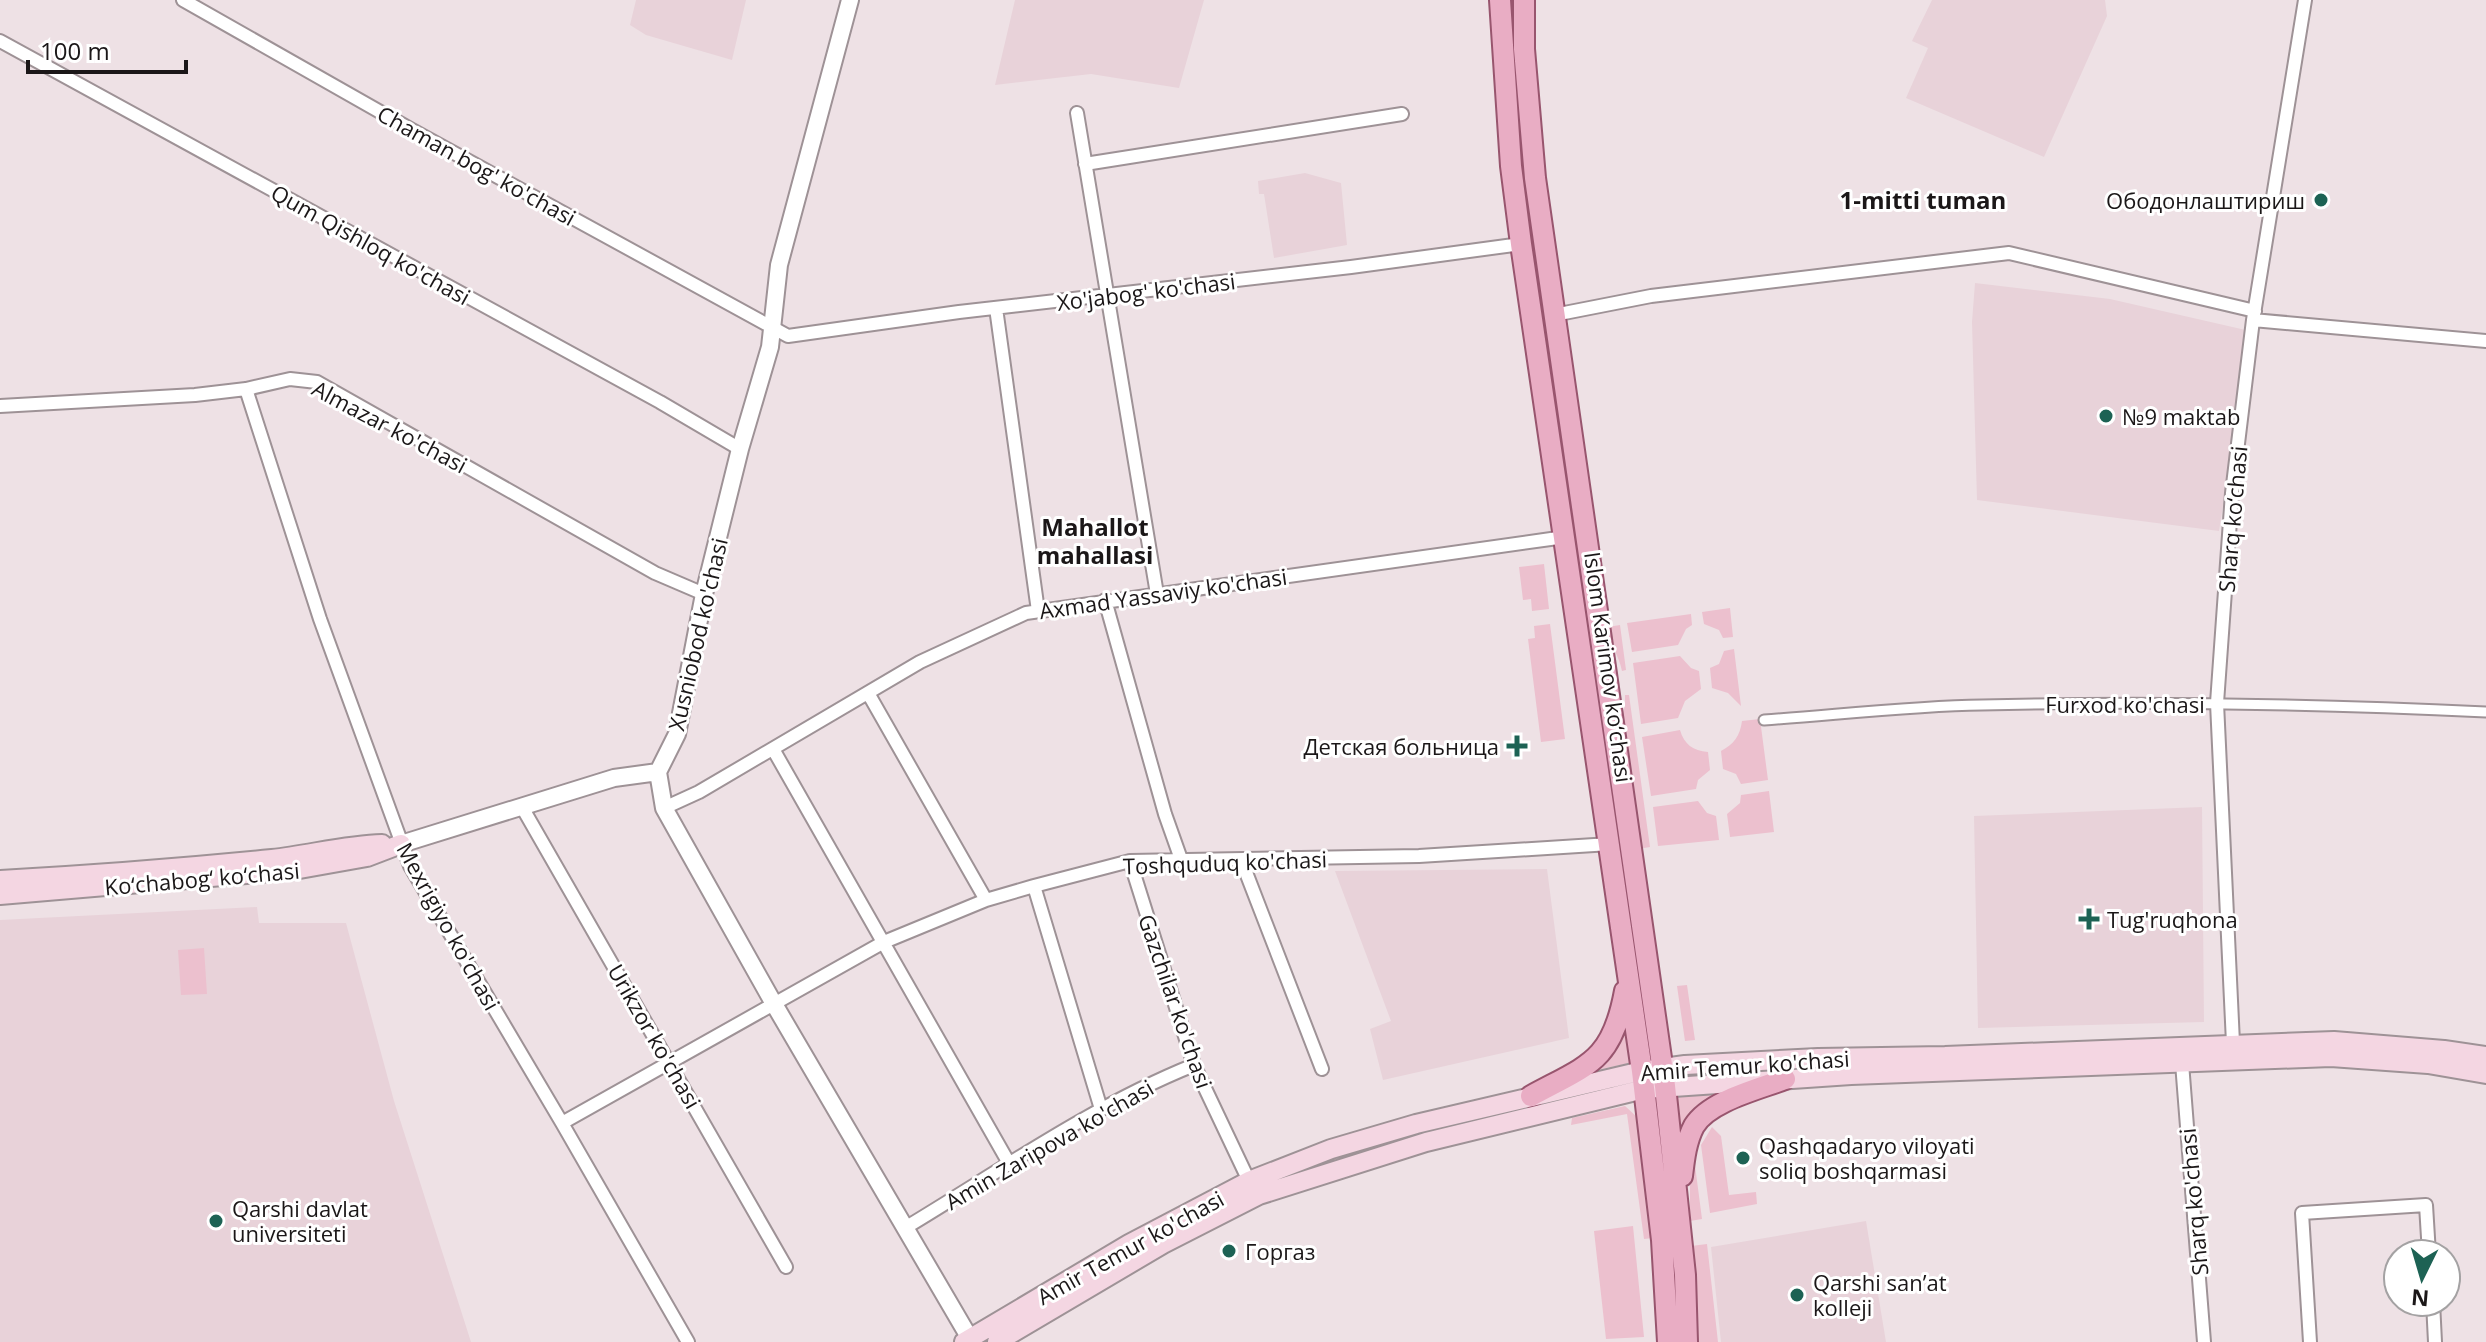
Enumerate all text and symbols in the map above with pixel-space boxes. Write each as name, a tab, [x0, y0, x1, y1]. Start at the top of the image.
scale bar	[28, 24, 186, 74]
text: 100 m	[40, 34, 110, 67]
street label: Chaman bog' ko'chasi	[372, 98, 582, 232]
street label: Qum Qishloq ko'chasi	[266, 177, 476, 311]
district label: 1-mitti tuman	[1840, 183, 2006, 216]
place label: Ободонлаштириш	[2106, 185, 2305, 215]
marker: Ободонлаштириш	[2312, 191, 2330, 209]
street label: Xo'jabog' ko'chasi	[1055, 265, 1237, 317]
street label: Almazar ko'chasi	[307, 373, 473, 479]
place label: №9 maktab	[2122, 401, 2240, 431]
marker: №9 maktab	[2097, 407, 2115, 425]
street label: Sharq ko‘chasi	[2211, 445, 2253, 593]
district label: Mahallot mahallasi	[1037, 510, 1153, 571]
street label: Xusniobod ko'chasi	[660, 535, 734, 733]
street label: Islom Karimov ko‘chasi	[1578, 550, 1640, 784]
street label: Axmad Yassaviy ko'chasi	[1037, 561, 1289, 625]
street label: Furxod ko'chasi	[2045, 689, 2205, 719]
place label: Детская больница	[1303, 731, 1499, 761]
marker: Детская больница	[1506, 735, 1528, 757]
street label: Mexrigiyo ko'chasi	[390, 837, 508, 1015]
street label: Toshquduq ko'chasi	[1122, 843, 1328, 881]
street label: Ko‘chabog‘ ko‘chasi	[103, 855, 301, 901]
place label: Tug'ruqhona	[2107, 904, 2238, 934]
marker: Tug'ruqhona	[2078, 908, 2100, 930]
street label: Gazchilar ko'chasi	[1132, 910, 1220, 1092]
street label: Urikzor ko'chasi	[601, 958, 709, 1114]
street label: Amir Temur ko'chasi	[1639, 1043, 1851, 1087]
street label: Amin Zaripova ko'chasi	[939, 1072, 1159, 1216]
street label: Sharq ko'chasi	[2172, 1127, 2214, 1277]
place label: Qashqadaryo viloyati soliq boshqarmasi	[1759, 1130, 1975, 1185]
marker: Qashqadaryo viloyati soliq boshqarmasi	[1734, 1149, 1752, 1167]
street label: Amir Temur ko'chasi	[1031, 1183, 1229, 1311]
place label: Qarshi davlat universiteti	[232, 1193, 368, 1248]
marker: Qarshi davlat universiteti	[207, 1212, 225, 1230]
place label: Горгаз	[1245, 1236, 1315, 1266]
north arrow	[2382, 1238, 2462, 1318]
marker: Горгаз	[1220, 1242, 1238, 1260]
place label: Qarshi san’at kolleji	[1813, 1267, 1947, 1322]
text: N	[2410, 1283, 2430, 1315]
marker: Qarshi san’at kolleji	[1788, 1286, 1806, 1304]

